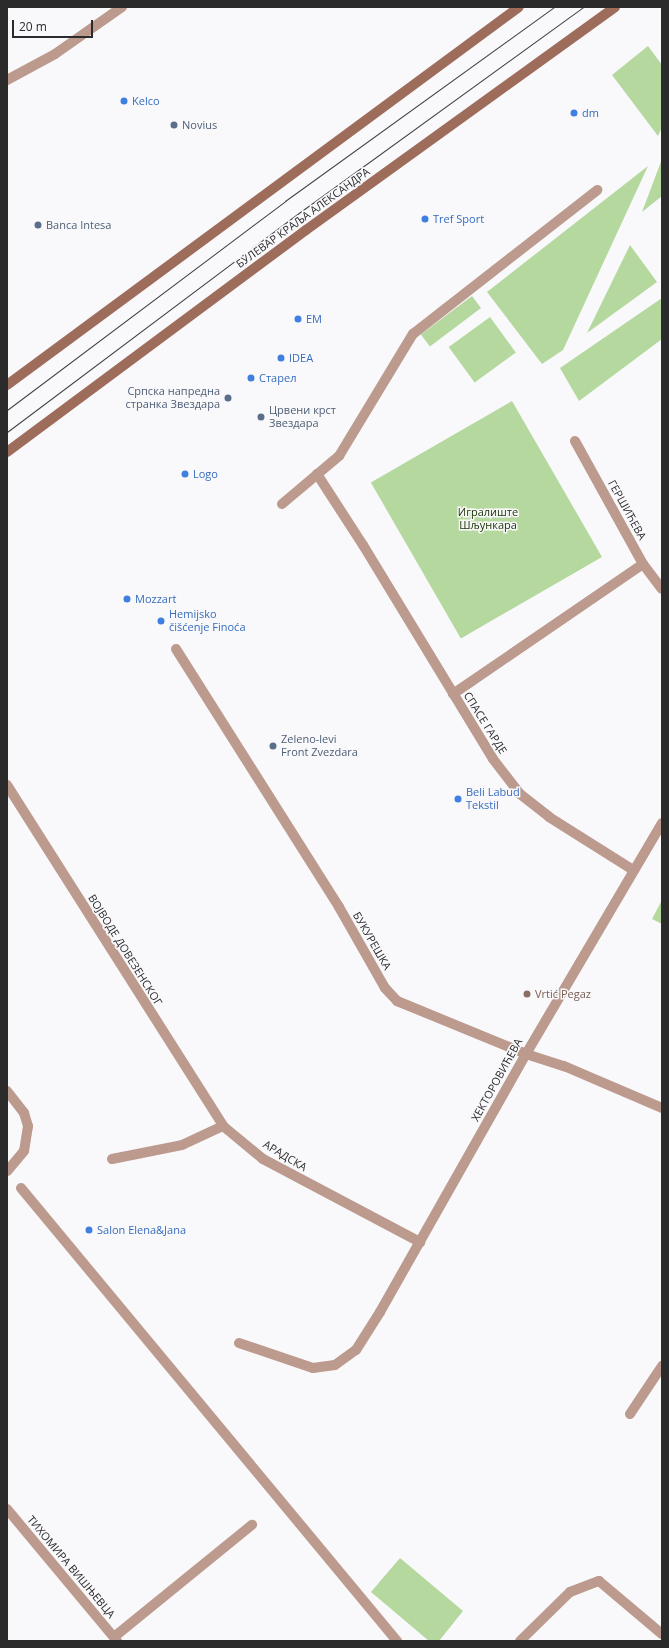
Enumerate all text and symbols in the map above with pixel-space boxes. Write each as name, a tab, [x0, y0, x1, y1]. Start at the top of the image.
scale bar	[14, 12, 95, 38]
text: 20 m	[19, 18, 47, 35]
place label: Kelco	[132, 94, 160, 108]
marker: Kelco	[119, 96, 129, 106]
place label: dm	[582, 106, 599, 120]
marker: dm	[569, 108, 579, 118]
place label: Novius	[182, 118, 217, 132]
marker: Novius	[169, 120, 179, 130]
street label: БУЛЕВАР КРАЉА АЛЕКСАНДРА	[234, 165, 372, 271]
place label: Tref Sport	[433, 212, 484, 226]
marker: Tref Sport	[420, 214, 430, 224]
place label: Banca Intesa	[46, 218, 111, 232]
marker: Banca Intesa	[33, 220, 43, 230]
place label: EM	[306, 312, 322, 326]
marker: EM	[293, 314, 303, 324]
place label: IDEA	[289, 351, 313, 365]
marker: IDEA	[276, 353, 286, 363]
place label: Старел	[259, 371, 296, 385]
marker: Старел	[246, 373, 256, 383]
place label: Српска напредна странка Звездара	[126, 385, 220, 411]
marker: Српска напредна странка Звездара	[223, 393, 233, 403]
place label: Црвени крст Звездара	[269, 404, 336, 430]
marker: Црвени крст Звездара	[256, 412, 266, 422]
place label: Logo	[193, 467, 218, 481]
marker: Logo	[180, 469, 190, 479]
street label: ГЕРШИЋЕВА	[605, 478, 649, 542]
park label: Игралиште Шљункара	[458, 506, 518, 532]
place label: Mozzart	[135, 592, 176, 606]
marker: Mozzart	[122, 594, 132, 604]
place label: Hemijsko čišćenje Finoća	[169, 608, 245, 634]
marker: Hemijsko čišćenje Finoća	[156, 616, 166, 626]
street label: СПАСЕ ГАРДЕ	[461, 690, 509, 756]
place label: Zeleno-levi Front Zvezdara	[281, 733, 358, 759]
marker: Zeleno-levi Front Zvezdara	[268, 741, 278, 751]
place label: Beli Labud Tekstil	[466, 786, 520, 812]
marker: Beli Labud Tekstil	[453, 794, 463, 804]
street label: ВОЈВОДЕ ДОВЕЗЕНСКОГ	[85, 892, 165, 1008]
street label: БУКУРЕШКА	[350, 910, 394, 972]
place label: Vrtić Pegaz	[535, 987, 591, 1001]
marker: Vrtić Pegaz	[522, 989, 532, 999]
street label: ХЕКТОРОВИЋЕВА	[469, 1036, 525, 1124]
street label: АРАДСКА	[261, 1138, 309, 1174]
place label: Salon Elena&Jana	[97, 1223, 186, 1237]
marker: Salon Elena&Jana	[84, 1225, 94, 1235]
street label: ТИХОМИРА ВИШЊЕВЦА	[24, 1513, 118, 1621]

